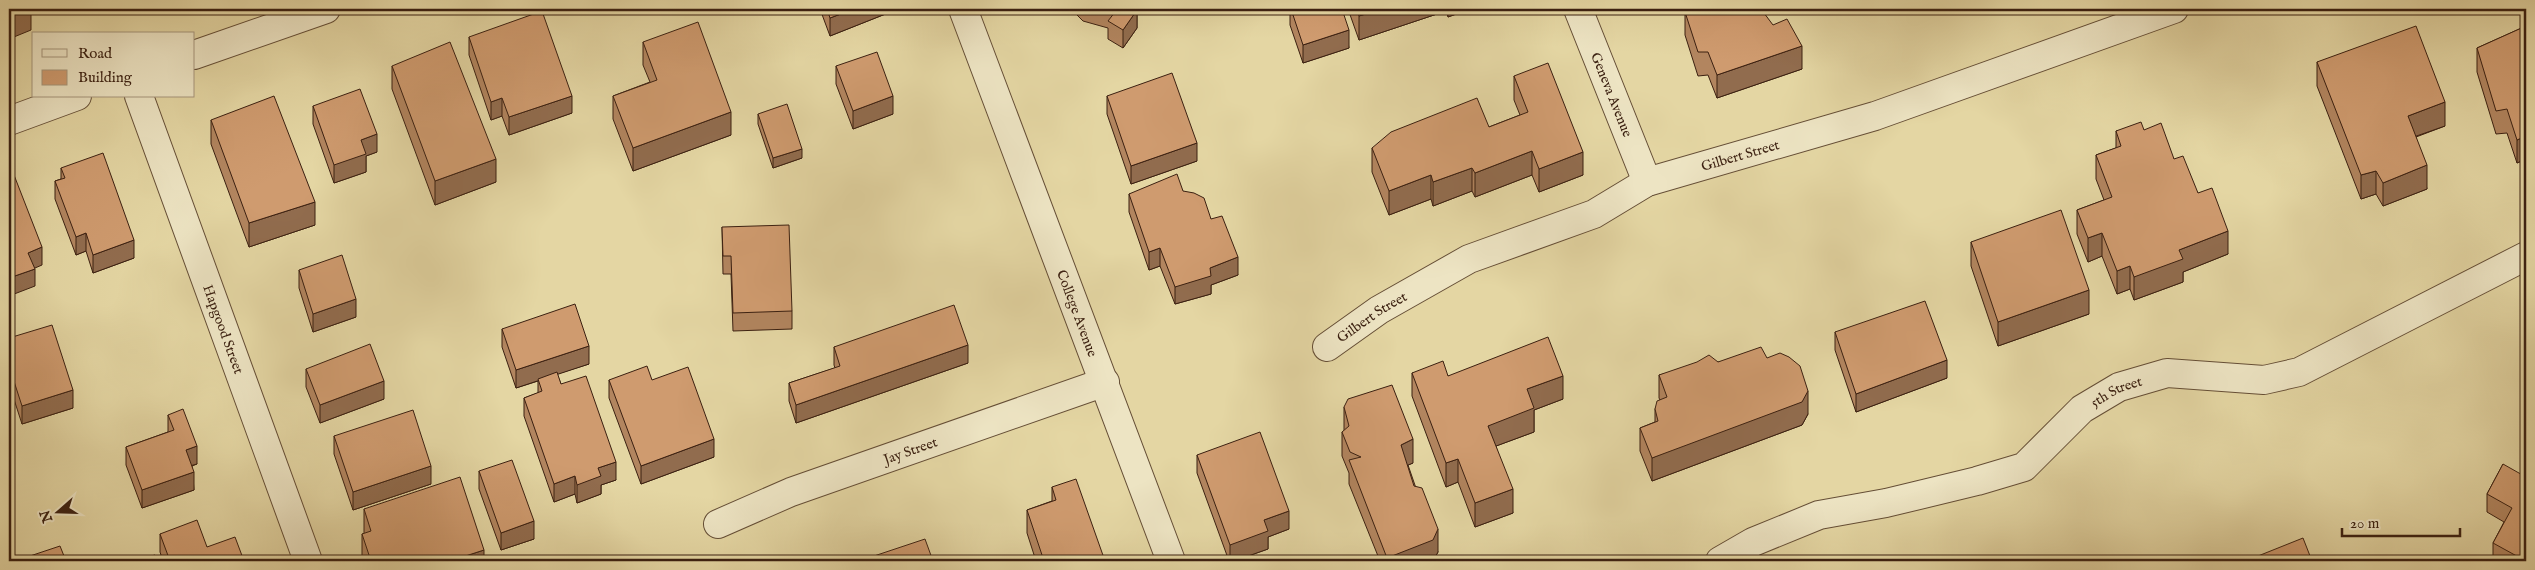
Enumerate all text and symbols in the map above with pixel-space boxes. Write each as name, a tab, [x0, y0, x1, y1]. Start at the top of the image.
legend	[32, 32, 195, 98]
text: Road	[78, 44, 113, 63]
street label: Geneva Avenue	[1586, 50, 1636, 140]
text: Building	[78, 68, 133, 87]
street label: Gilbert Street	[1699, 136, 1782, 176]
street label: College Avenue	[1052, 267, 1101, 360]
street label: Hapgood Street	[198, 282, 247, 377]
street label: Gilbert Street	[1334, 288, 1411, 347]
street label: 5th Street	[2088, 373, 2144, 412]
street label: Jay Street	[879, 433, 940, 470]
north arrow	[32, 488, 82, 538]
scale bar	[2342, 505, 2460, 537]
text: N	[36, 507, 58, 526]
text: 20 m	[2350, 514, 2380, 533]

